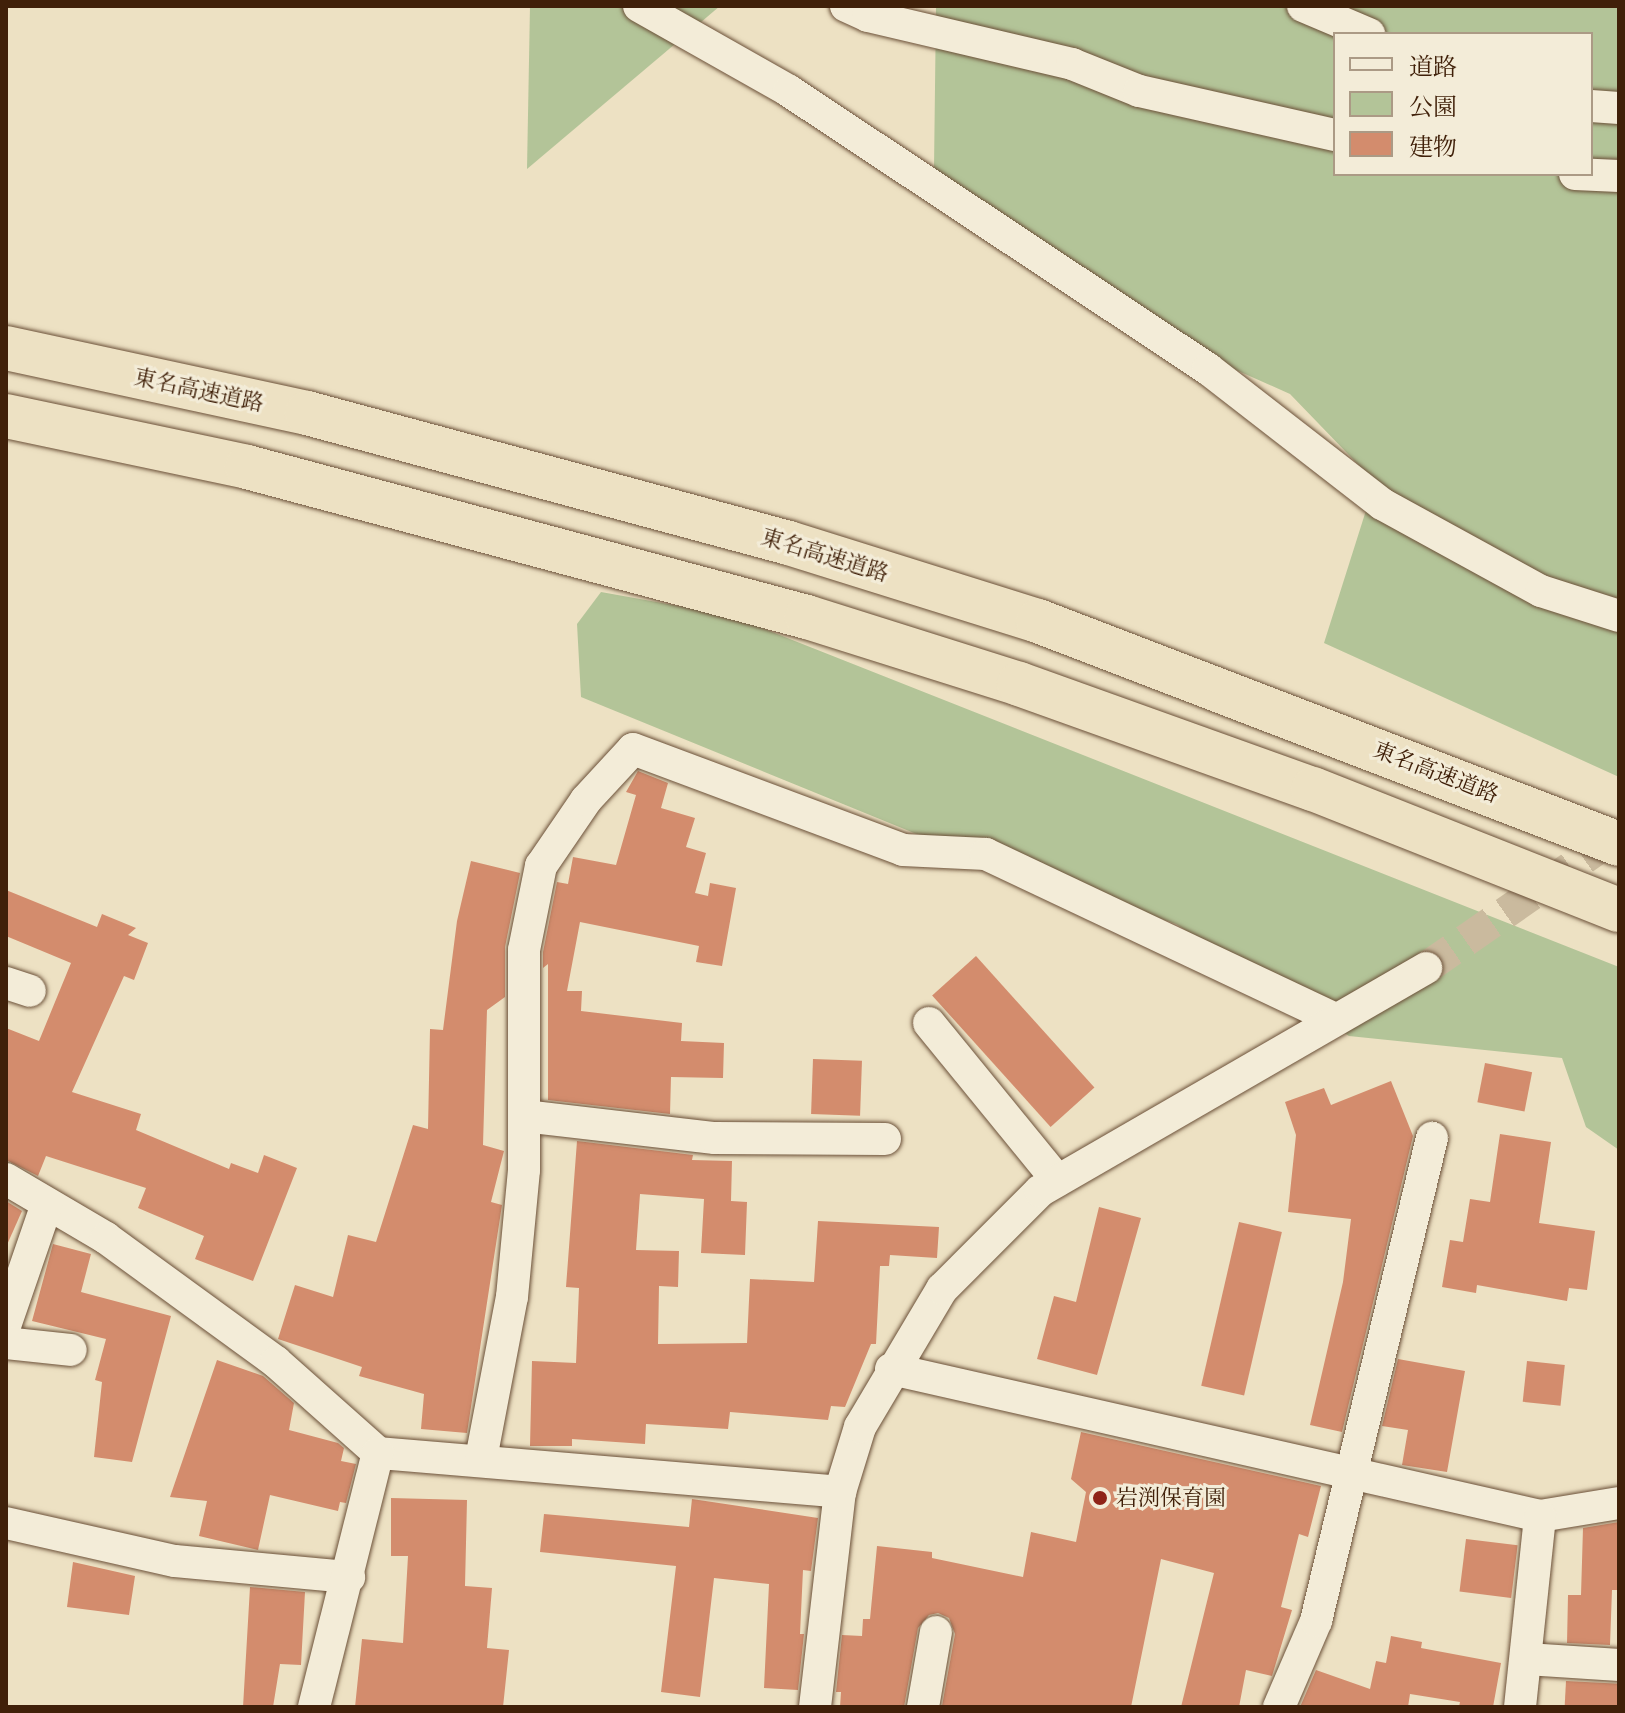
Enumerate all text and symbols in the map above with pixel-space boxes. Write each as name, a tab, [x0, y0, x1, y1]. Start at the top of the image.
legend	[1333, 32, 1593, 176]
text: 道路	[1409, 52, 1457, 81]
text: 公園	[1409, 92, 1457, 121]
text: 建物	[1409, 132, 1457, 161]
street label: 東名高速道路	[132, 363, 266, 417]
street label: 東名高速道路	[758, 523, 892, 587]
street label: 東名高速道路	[1370, 736, 1502, 808]
place label: 岩渕保育園	[1116, 1485, 1226, 1511]
marker: 岩渕保育園	[1091, 1489, 1109, 1507]

